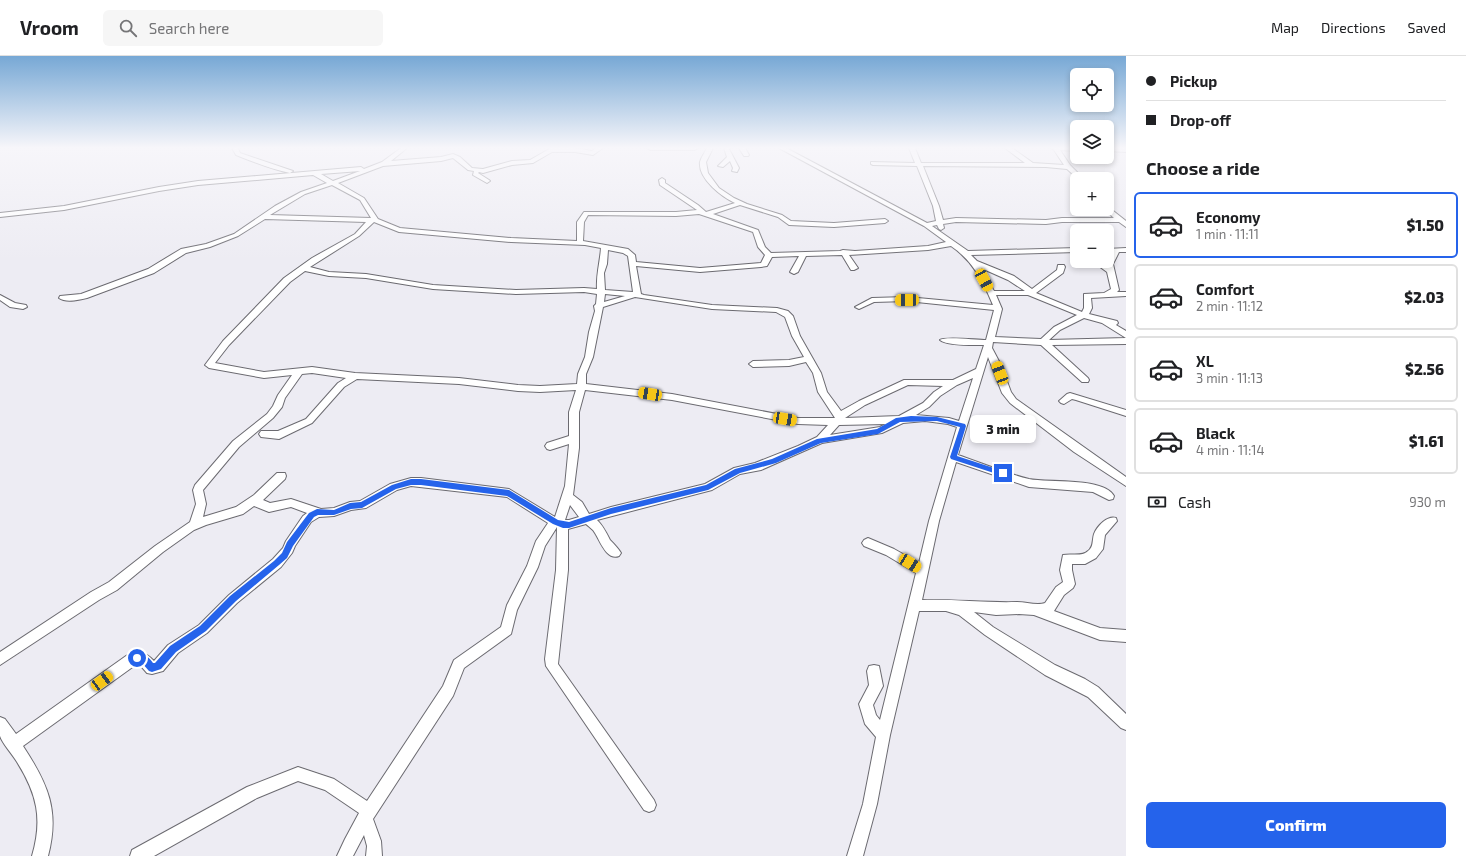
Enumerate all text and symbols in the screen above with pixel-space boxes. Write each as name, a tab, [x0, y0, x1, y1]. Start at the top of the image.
search box	[103, 10, 383, 46]
text: Vroom	[20, 16, 79, 39]
icon: search	[117, 17, 139, 39]
text: Search here	[149, 19, 229, 37]
text: Map	[1271, 19, 1299, 36]
text: Directions	[1321, 19, 1386, 36]
text: Saved	[1408, 19, 1446, 36]
map controls	[1070, 68, 1114, 268]
button: locate	[1070, 68, 1114, 112]
text: Pickup	[1170, 72, 1217, 90]
text: Drop-off	[1170, 111, 1231, 129]
button: layers	[1070, 120, 1114, 164]
text: Choose a ride	[1146, 157, 1260, 179]
button: +	[1070, 172, 1114, 216]
icon: car	[1148, 207, 1184, 243]
text: Economy	[1196, 208, 1261, 226]
text: $1.50	[1407, 216, 1444, 234]
button: −	[1070, 224, 1114, 268]
text: 1 min · 11:11	[1196, 226, 1259, 242]
car	[973, 267, 995, 293]
icon: car	[1148, 279, 1184, 315]
text: Comfort	[1196, 280, 1254, 298]
text: $2.03	[1404, 288, 1444, 306]
car	[895, 294, 919, 306]
text: 2 min · 11:12	[1196, 298, 1263, 314]
icon: car	[1148, 351, 1184, 387]
text: XL	[1196, 352, 1214, 370]
car	[990, 360, 1010, 386]
text: $2.56	[1405, 360, 1444, 378]
text: 3 min · 11:13	[1196, 370, 1263, 386]
car	[637, 386, 663, 402]
car	[772, 411, 798, 427]
callout: 3 min	[970, 415, 1036, 443]
text: 3 min	[986, 421, 1020, 437]
icon: car	[1148, 423, 1184, 459]
text: Black	[1196, 424, 1235, 442]
text: $1.61	[1409, 432, 1444, 450]
text: 4 min · 11:14	[1196, 442, 1265, 458]
route end	[994, 464, 1012, 482]
icon: cash	[1146, 491, 1168, 513]
text: Cash	[1178, 493, 1211, 511]
text: 930 m	[1409, 494, 1446, 510]
car	[897, 552, 923, 574]
route start	[128, 649, 146, 667]
car	[89, 669, 115, 693]
button: Confirm	[1146, 802, 1446, 848]

